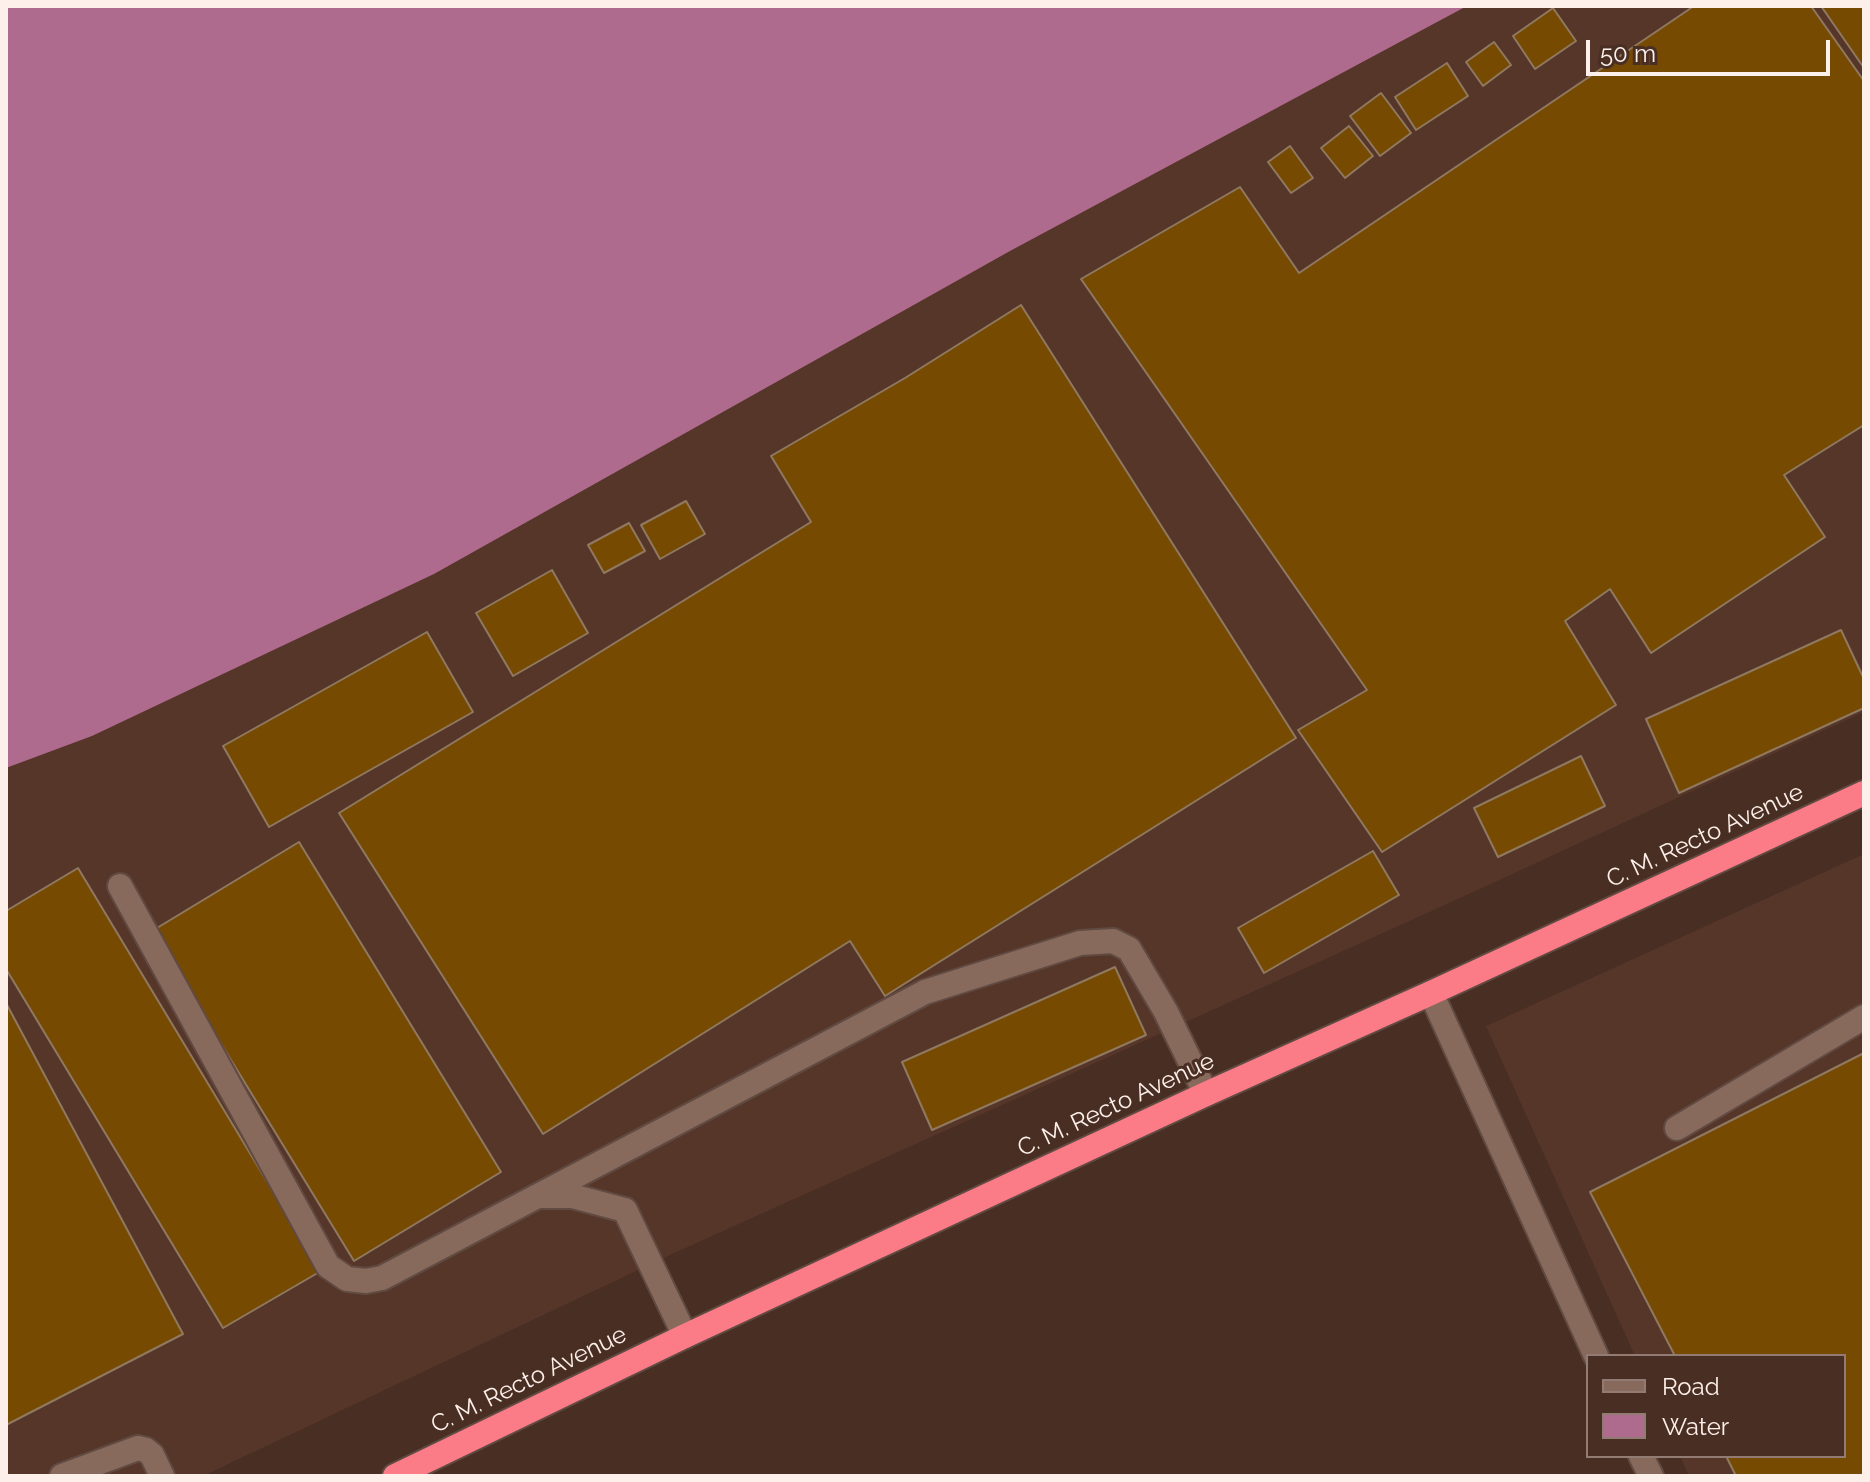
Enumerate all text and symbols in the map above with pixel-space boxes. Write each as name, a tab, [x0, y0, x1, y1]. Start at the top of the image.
scale bar	[1590, 24, 1834, 74]
text: 50 m	[1600, 39, 1656, 68]
street label: C. M. Recto Avenue	[1602, 778, 1808, 894]
street label: C. M. Recto Avenue	[1013, 1047, 1219, 1163]
street label: C. M. Recto Avenue	[427, 1320, 631, 1440]
legend	[1586, 1354, 1846, 1458]
text: Road	[1662, 1372, 1720, 1401]
text: Water	[1662, 1412, 1729, 1441]

